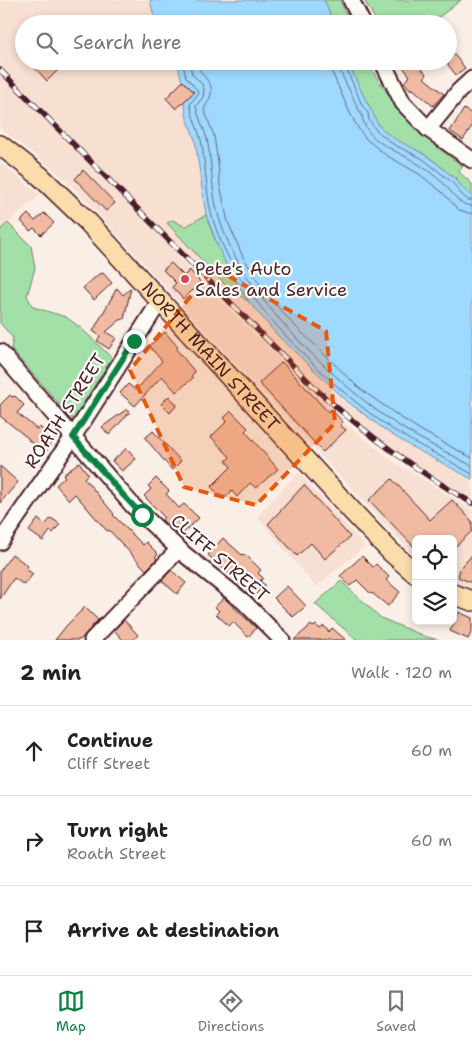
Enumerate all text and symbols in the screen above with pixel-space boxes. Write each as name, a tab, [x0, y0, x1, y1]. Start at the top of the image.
search box	[15, 15, 457, 70]
icon: search	[33, 29, 61, 57]
text: Search here	[73, 30, 182, 55]
place label: Pete's Auto Sales and Service	[195, 257, 347, 302]
marker: Pete's Auto Sales and Service	[179, 273, 191, 285]
street label: NORTH MAIN STREET	[136, 277, 285, 436]
route end	[123, 330, 146, 353]
street label: ROATH STREET	[19, 349, 111, 473]
route start	[131, 504, 154, 527]
street label: CLIFF STREET	[166, 509, 274, 607]
map controls	[412, 535, 457, 625]
button: locate	[412, 535, 457, 580]
button: layers	[412, 580, 457, 625]
text: 2 min	[20, 659, 81, 687]
text: Walk · 120 m	[351, 662, 452, 683]
text: Continue	[67, 728, 153, 753]
icon: ahead	[20, 737, 48, 765]
text: 60 m	[411, 740, 452, 761]
text: Cliff Street	[67, 753, 150, 774]
text: Turn right	[67, 818, 168, 843]
icon: right	[20, 827, 48, 855]
text: 60 m	[411, 830, 452, 851]
text: Roath Street	[67, 843, 166, 864]
icon: arrive	[20, 917, 48, 945]
text: Arrive at destination	[67, 918, 279, 943]
tab: Map	[56, 987, 86, 1035]
tab: Directions	[198, 987, 264, 1035]
tab: Saved	[376, 987, 416, 1035]

